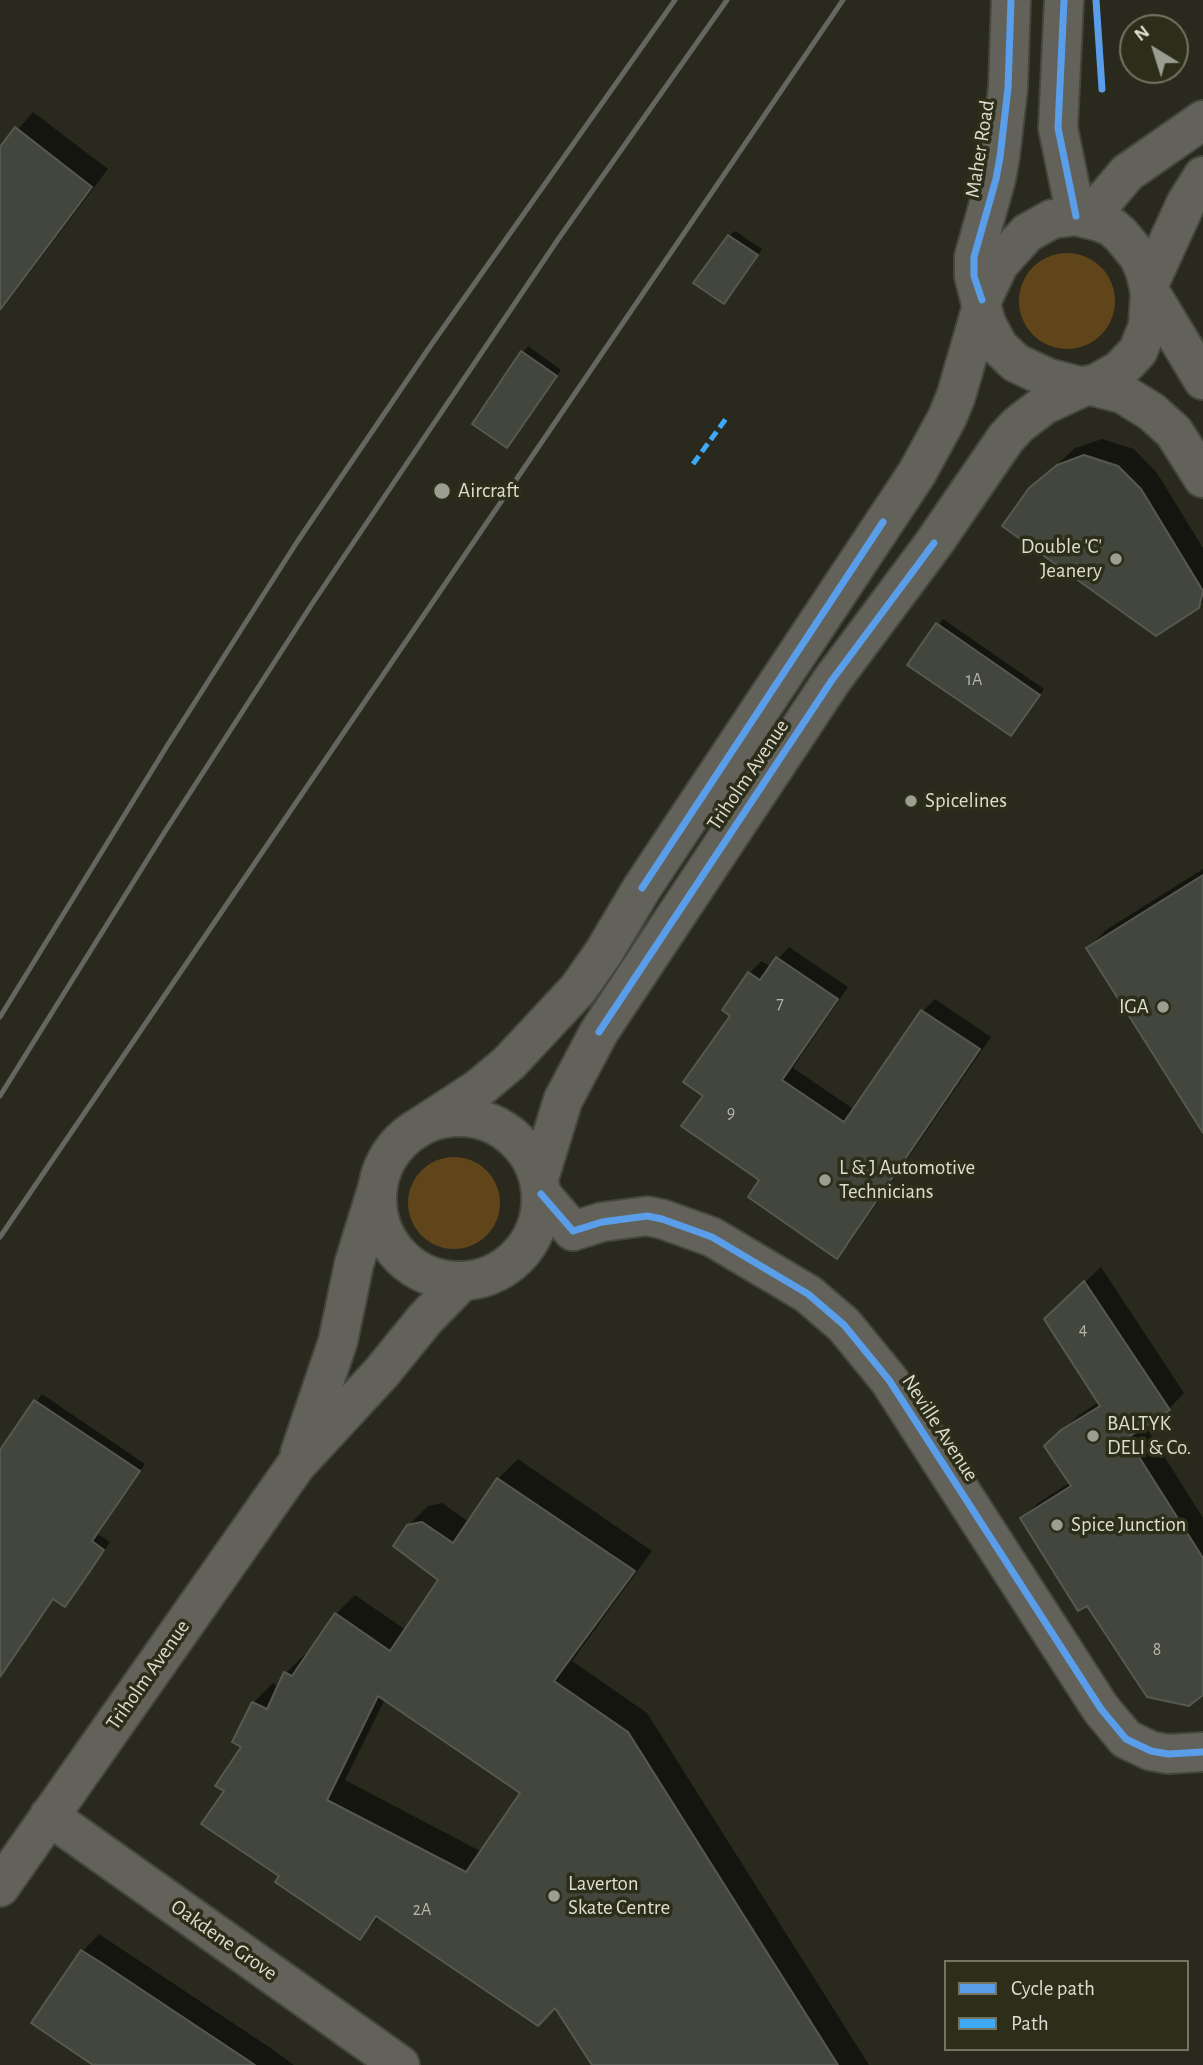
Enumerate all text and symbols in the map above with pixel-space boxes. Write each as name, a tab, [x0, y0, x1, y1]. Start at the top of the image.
north arrow	[1119, 14, 1189, 84]
text: N	[1131, 22, 1153, 45]
street label: Maher Road	[960, 98, 1000, 200]
place label: Aircraft	[458, 478, 519, 504]
marker: Aircraft	[432, 481, 452, 501]
place label: Double 'C' Jeanery	[1021, 534, 1102, 584]
marker: Double 'C' Jeanery	[1108, 551, 1124, 567]
house number: 1A	[966, 669, 982, 691]
street label: Triholm Avenue	[702, 715, 794, 835]
place label: Spicelines	[925, 788, 1007, 814]
marker: Spicelines	[903, 793, 919, 809]
house number: 7	[776, 993, 784, 1015]
place label: IGA	[1119, 994, 1149, 1020]
marker: IGA	[1155, 999, 1171, 1015]
house number: 9	[727, 1102, 735, 1124]
place label: L & J Automotive Technicians	[839, 1155, 975, 1205]
marker: L & J Automotive Technicians	[817, 1172, 833, 1188]
house number: 4	[1079, 1319, 1087, 1341]
street label: Neville Avenue	[896, 1370, 984, 1486]
place label: BALTYK DELI & Co.	[1107, 1411, 1191, 1461]
marker: BALTYK DELI & Co.	[1085, 1428, 1101, 1444]
place label: Spice Junction	[1071, 1512, 1186, 1538]
marker: Spice Junction	[1049, 1517, 1065, 1533]
street label: Triholm Avenue	[101, 1615, 195, 1735]
house number: 8	[1153, 1639, 1161, 1661]
place label: Laverton Skate Centre	[568, 1871, 670, 1921]
marker: Laverton Skate Centre	[546, 1888, 562, 1904]
street label: Oakdene Grove	[166, 1894, 282, 1986]
house number: 2A	[413, 1899, 431, 1921]
legend	[944, 1960, 1189, 2051]
text: Cycle path	[1011, 1978, 1095, 1999]
text: Path	[1011, 2013, 1049, 2034]

